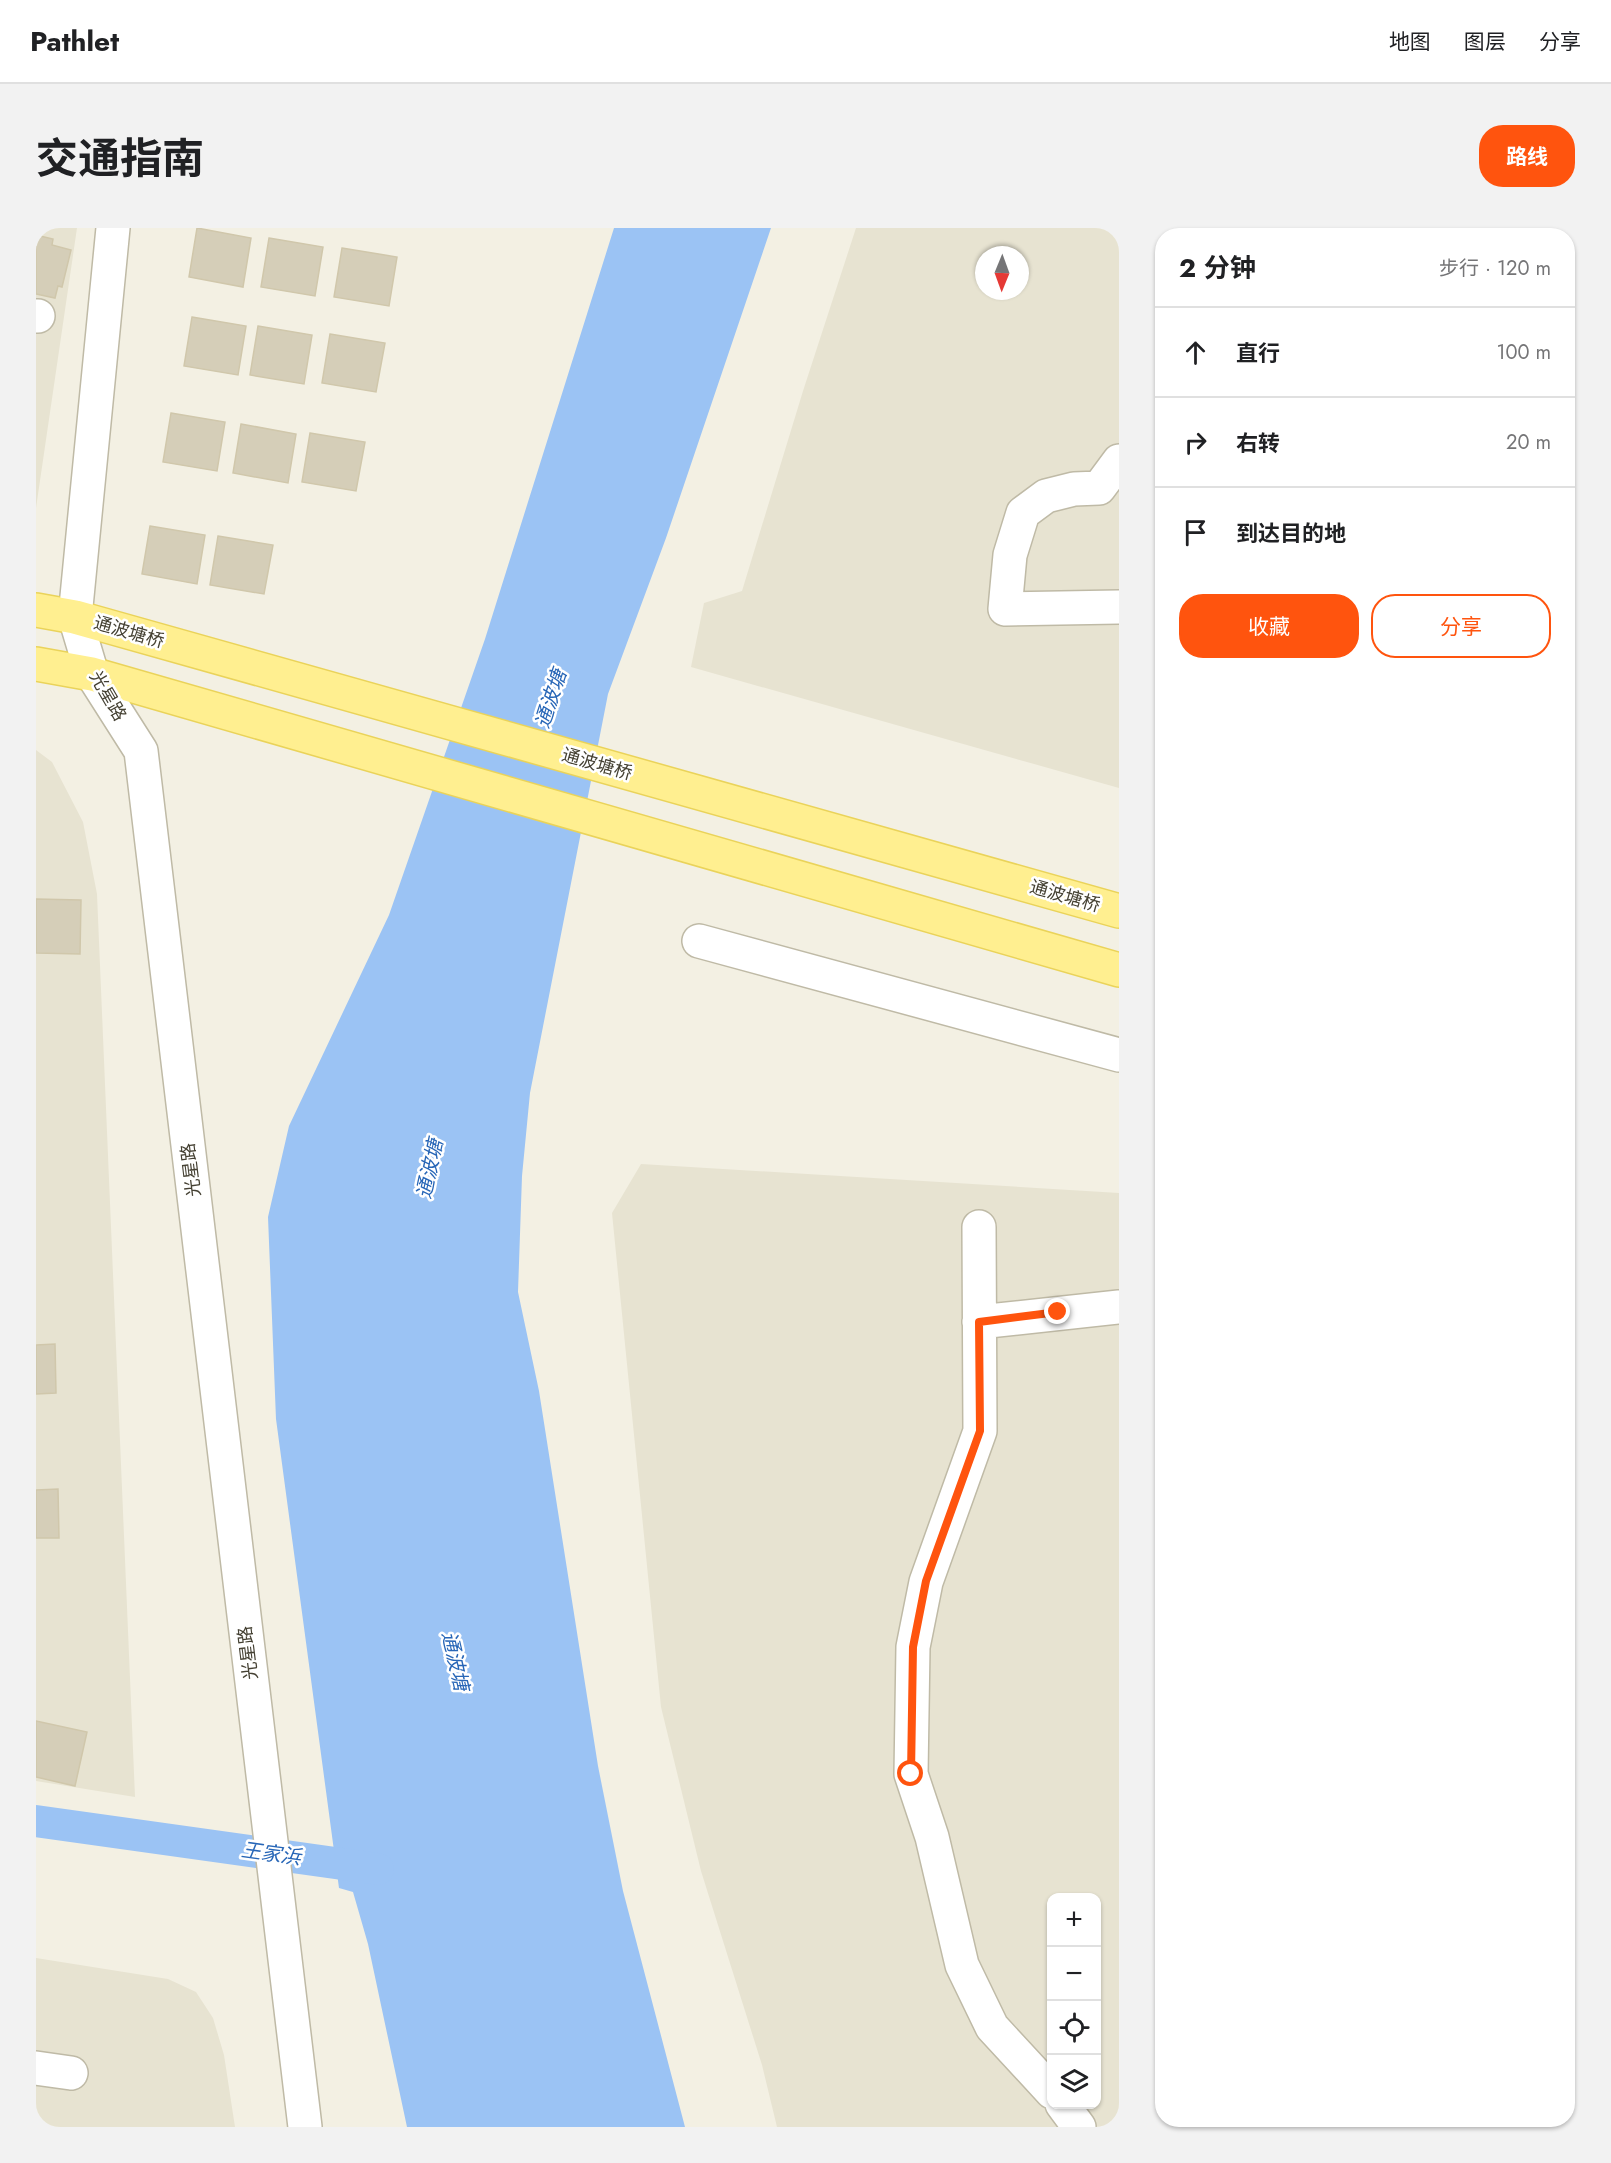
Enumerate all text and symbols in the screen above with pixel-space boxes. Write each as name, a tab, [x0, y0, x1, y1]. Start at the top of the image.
text: Pathlet	[30, 21, 119, 62]
text: 地图	[1389, 27, 1431, 57]
text: 图层	[1464, 27, 1506, 57]
text: 分享	[1539, 27, 1581, 57]
button: 路线	[1479, 125, 1575, 187]
text: 交通指南	[36, 128, 204, 189]
north arrow	[975, 246, 1029, 300]
text: 2 分钟	[1179, 249, 1256, 287]
text: 步行 · 120 m	[1439, 254, 1551, 283]
icon: ahead	[1179, 336, 1212, 369]
text: 直行	[1236, 337, 1280, 369]
text: 100 m	[1496, 338, 1551, 367]
icon: right	[1179, 426, 1212, 459]
text: 右转	[1236, 427, 1280, 459]
text: 20 m	[1506, 428, 1551, 457]
icon: arrive	[1179, 516, 1212, 549]
text: 到达目的地	[1236, 517, 1346, 549]
button: 收藏	[1179, 594, 1359, 658]
button: 分享	[1371, 594, 1551, 658]
street label: 通波塘桥	[91, 610, 167, 654]
water label: 通波塘	[528, 663, 575, 732]
street label: 光星路	[83, 666, 133, 726]
street label: 通波塘桥	[559, 742, 635, 786]
street label: 通波塘桥	[1027, 874, 1103, 918]
water label: 通波塘	[410, 1134, 451, 1201]
street label: 光星路	[175, 1142, 207, 1198]
route end	[1044, 1298, 1070, 1324]
street label: 光星路	[232, 1625, 264, 1681]
water label: 通波塘	[434, 1629, 477, 1696]
route start	[897, 1760, 923, 1786]
water label: 王家浜	[239, 1835, 305, 1873]
map controls	[1047, 1893, 1101, 2109]
button: +	[1047, 1893, 1101, 1947]
button: −	[1047, 1947, 1101, 2001]
button: locate	[1047, 2001, 1101, 2055]
button: layers	[1047, 2055, 1101, 2109]

